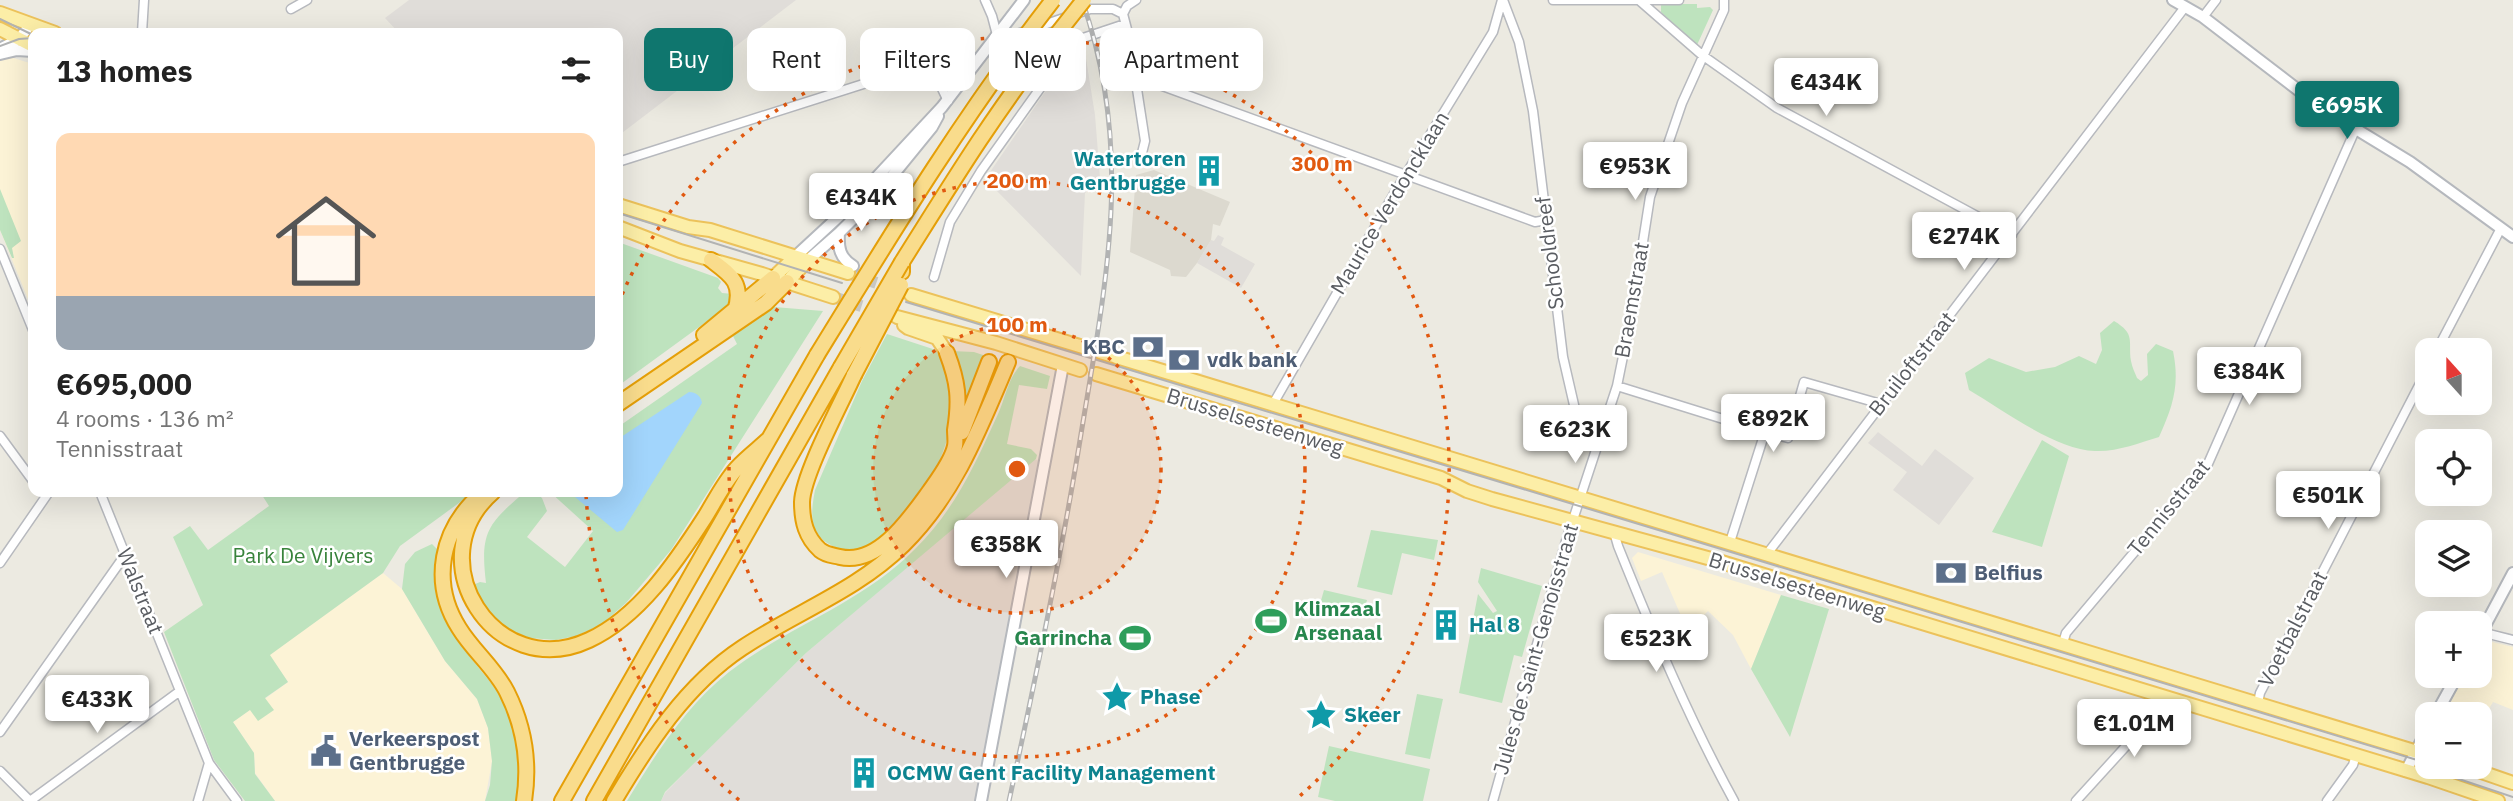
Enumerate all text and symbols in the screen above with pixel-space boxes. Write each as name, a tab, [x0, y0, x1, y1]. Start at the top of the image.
chip: Buy	[644, 28, 733, 91]
chip: Rent	[747, 28, 846, 91]
chip: Filters	[860, 28, 975, 91]
chip: New	[989, 28, 1086, 91]
chip: Apartment	[1100, 28, 1263, 91]
text: 13 homes	[56, 51, 193, 90]
icon: filters	[557, 51, 595, 89]
pin: €434K	[1777, 58, 1875, 118]
text: €434K	[1790, 66, 1862, 96]
pin: €695K	[2298, 82, 2396, 141]
text: €695K	[2311, 89, 2383, 119]
street label: Maurice Verdoncklaan	[1323, 106, 1455, 299]
pin: €953K	[1586, 142, 1684, 202]
place label: Watertoren Gentbrugge	[1070, 144, 1186, 196]
text: 300 m	[1291, 149, 1353, 177]
text: €953K	[1599, 150, 1671, 180]
building icon: Watertoren Gentbrugge	[1192, 154, 1226, 188]
text: 200 m	[986, 166, 1048, 194]
pin: €434K	[812, 174, 910, 233]
icon: home	[263, 178, 389, 304]
text: €434K	[825, 181, 897, 211]
street label: Schooldreef	[1528, 195, 1570, 311]
pin: €274K	[1915, 212, 2013, 272]
text: €274K	[1928, 220, 2000, 250]
street label: Braemstraat	[1607, 240, 1655, 360]
street label: Bruiloftstraat	[1862, 306, 1961, 421]
text: 100 m	[986, 310, 1048, 338]
bank icon: KBC	[1131, 330, 1165, 364]
place label: KBC	[1083, 332, 1125, 360]
north arrow	[2415, 338, 2492, 415]
map controls	[2415, 338, 2492, 779]
bank icon: vdk bank	[1167, 343, 1201, 377]
place label: vdk bank	[1207, 345, 1298, 373]
pin: €384K	[2200, 348, 2298, 407]
text: €384K	[2213, 355, 2285, 385]
text: €695,000	[56, 364, 192, 403]
street label: Brusselsesteenweg	[1163, 381, 1347, 461]
pin: €892K	[1724, 394, 1822, 454]
text: €892K	[1737, 402, 1809, 432]
text: 4 rooms · 136 m²	[56, 403, 234, 433]
pin: €623K	[1526, 406, 1624, 465]
text: €623K	[1539, 413, 1611, 443]
button: locate	[2415, 429, 2492, 506]
text: Tennisstraat	[56, 433, 183, 463]
street label: Tennisstraat	[2121, 453, 2216, 561]
centre of rings	[1005, 457, 1029, 481]
pin: €501K	[2279, 472, 2377, 531]
text: €501K	[2292, 479, 2364, 509]
pin: €358K	[957, 520, 1055, 580]
street label: Jules de Saint-Genoisstraat	[1486, 520, 1584, 778]
button: layers	[2415, 520, 2492, 597]
text: €358K	[970, 528, 1042, 558]
park label: Park De Vijvers	[233, 541, 373, 569]
street label: Walstraat	[111, 544, 171, 638]
street label: Brusselsesteenweg	[1705, 545, 1889, 625]
bank icon: Belfius	[1934, 556, 1968, 590]
place label: Belfius	[1974, 558, 2043, 586]
street label: Voetbalstraat	[2251, 566, 2333, 691]
place label: Klimzaal Arsenaal	[1294, 594, 1382, 646]
sports icon: Klimzaal Arsenaal	[1254, 604, 1288, 638]
building icon: Hal 8	[1429, 608, 1463, 642]
place label: Hal 8	[1469, 610, 1520, 638]
button: +	[2415, 611, 2492, 688]
pin: €523K	[1607, 614, 1705, 674]
sports icon: Garrincha	[1118, 621, 1152, 655]
text: €523K	[1620, 622, 1692, 652]
place label: Garrincha	[1014, 623, 1112, 651]
pin: €433K	[48, 676, 146, 735]
place icon: Phase	[1100, 680, 1134, 714]
place label: Phase	[1140, 682, 1201, 710]
text: €433K	[61, 683, 133, 713]
place icon: Skeer	[1304, 698, 1338, 732]
place label: Skeer	[1344, 700, 1401, 728]
pin: €1.01M	[2077, 700, 2191, 759]
button: −	[2415, 702, 2492, 779]
text: €1.01M	[2093, 707, 2175, 737]
place label: Verkeerspost Gentbrugge	[349, 724, 480, 776]
public building icon: Verkeerspost Gentbrugge	[309, 734, 343, 768]
building icon: OCMW Gent Facility Management	[847, 756, 881, 790]
place label: OCMW Gent Facility Management	[887, 758, 1216, 786]

